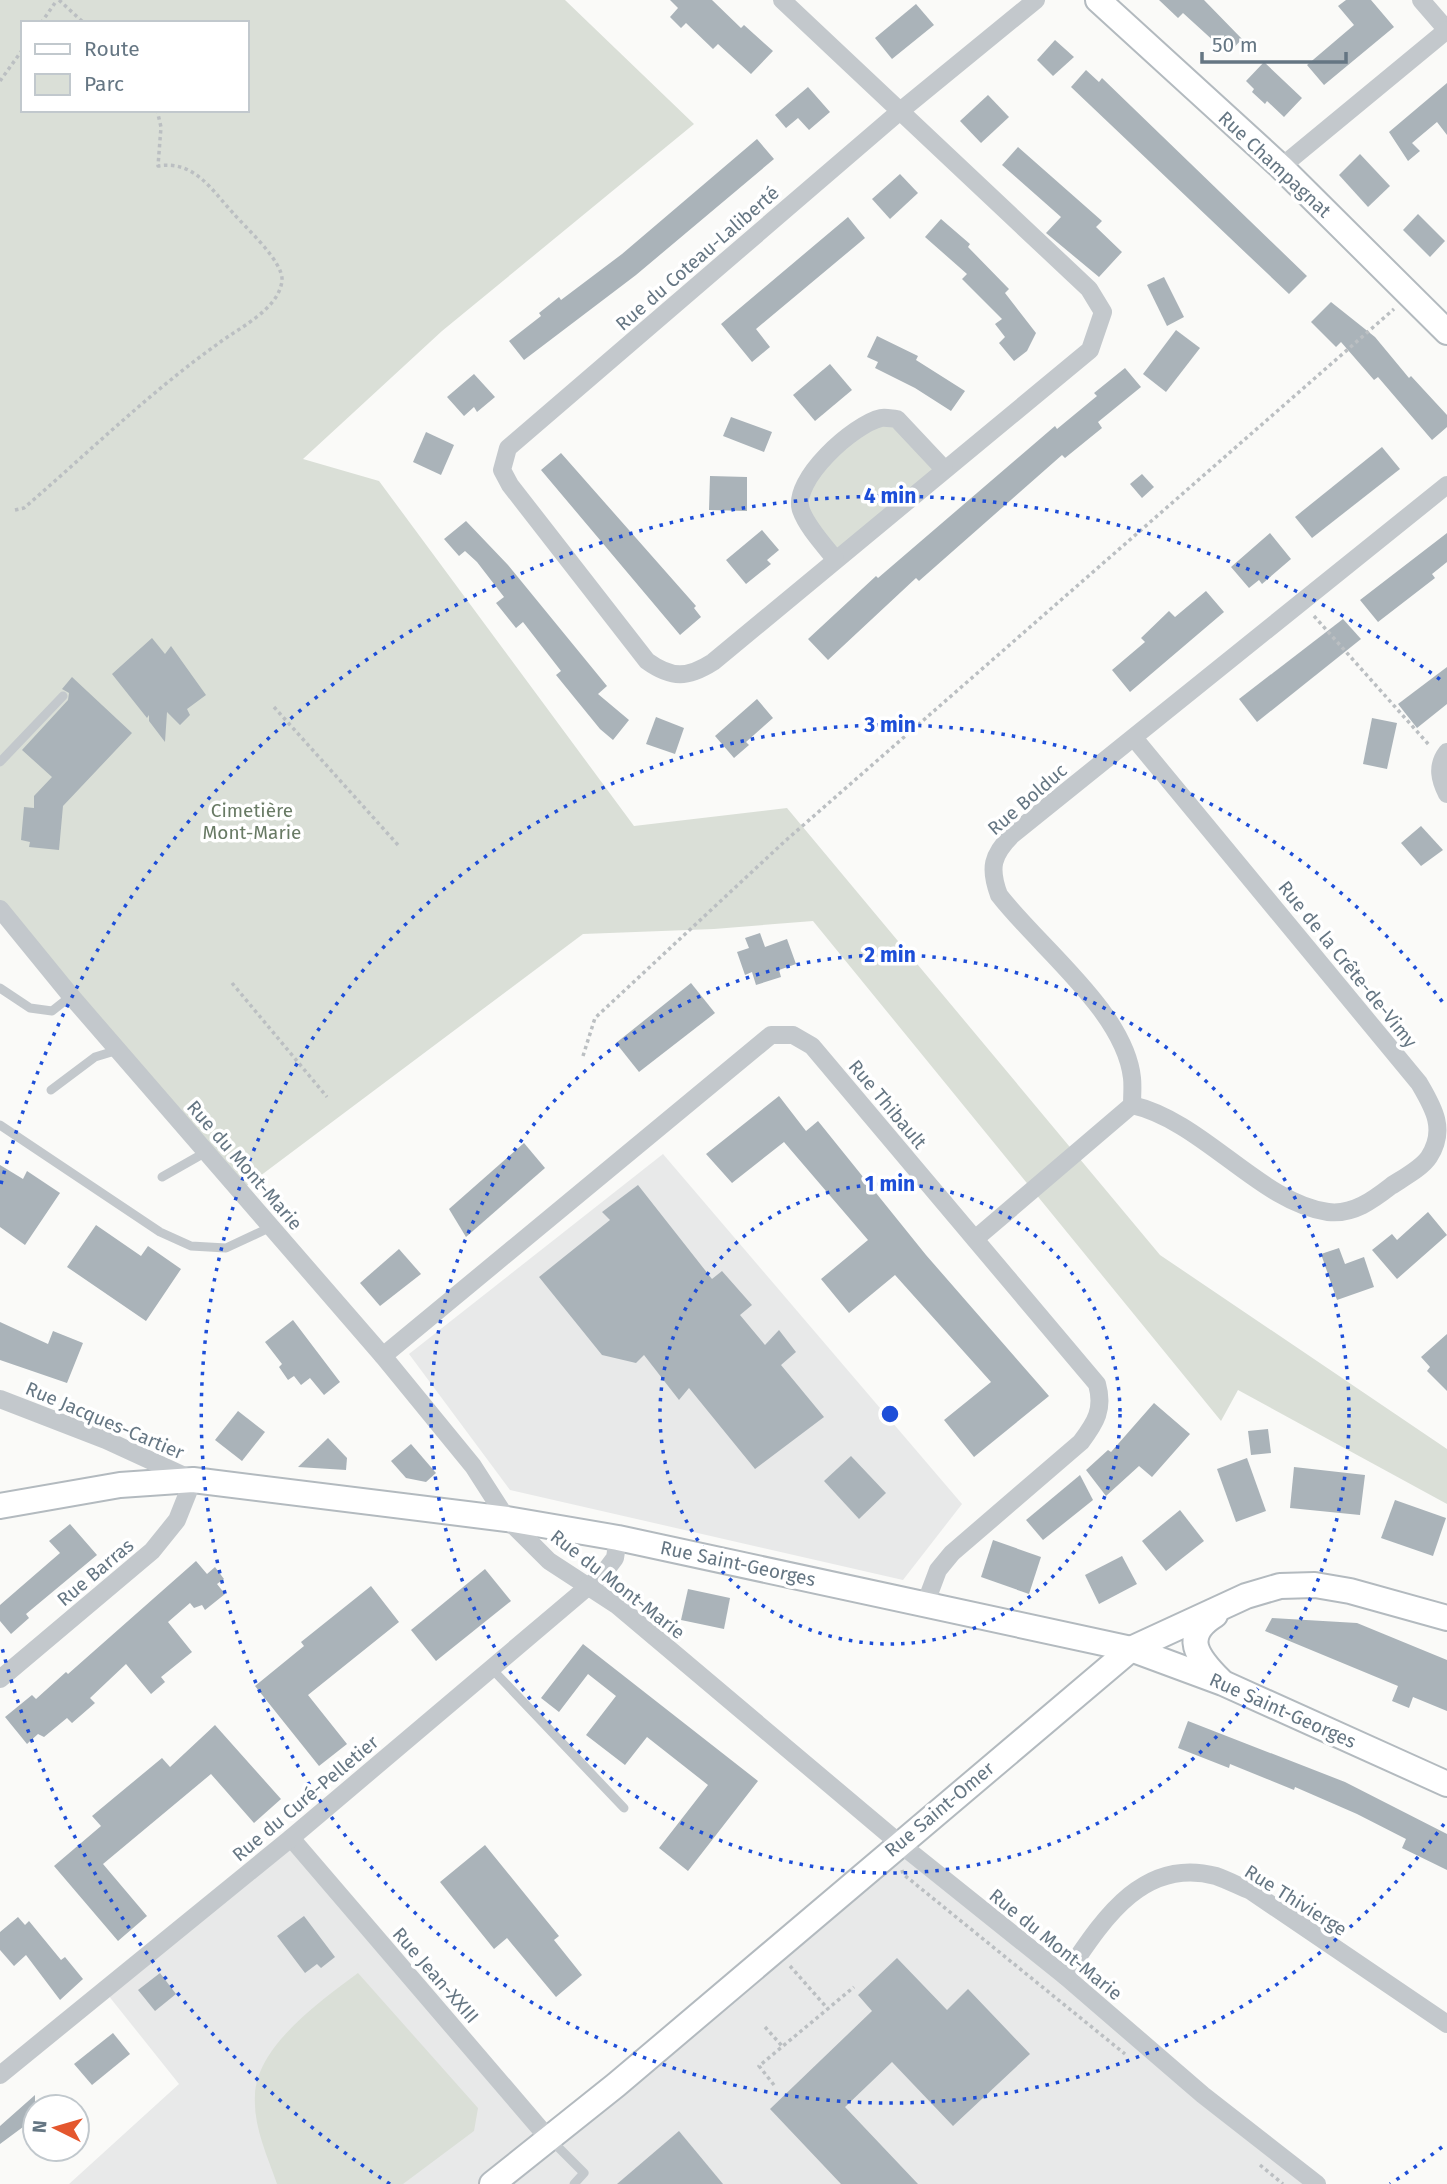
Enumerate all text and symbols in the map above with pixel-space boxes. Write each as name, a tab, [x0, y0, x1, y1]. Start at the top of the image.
legend	[21, 21, 248, 112]
scale bar	[1202, 21, 1346, 65]
text: 50 m	[1212, 32, 1258, 58]
text: Route	[84, 36, 140, 62]
text: Parc	[84, 71, 124, 97]
street label: Rue Champagnat	[1214, 106, 1336, 223]
street label: Rue du Coteau-Laliberté	[611, 181, 784, 336]
text: 4 min	[864, 483, 916, 509]
text: 3 min	[863, 712, 916, 738]
street label: Rue Bolduc	[983, 759, 1072, 840]
park label: Cimetière Mont-Marie	[203, 799, 301, 844]
street label: Rue de la Crête-de-Vimy	[1273, 876, 1422, 1053]
text: 2 min	[864, 942, 916, 968]
street label: Rue Thibault	[844, 1055, 932, 1154]
street label: Rue du Mont-Marie	[182, 1096, 307, 1235]
text: 1 min	[865, 1171, 915, 1197]
street label: Rue Jacques-Cartier	[22, 1377, 188, 1465]
centre of rings	[878, 1402, 902, 1426]
street label: Rue du Mont-Marie	[546, 1525, 690, 1644]
street label: Rue Barras	[52, 1534, 138, 1611]
street label: Rue Saint-Georges	[658, 1536, 818, 1591]
street label: Rue Saint-Georges	[1206, 1668, 1360, 1753]
street label: Rue du Curé-Pelletier	[228, 1730, 384, 1866]
street label: Rue Saint-Omer	[880, 1756, 999, 1862]
street label: Rue Thivierge	[1240, 1860, 1351, 1941]
street label: Rue du Mont-Marie	[985, 1884, 1127, 2005]
street label: Rue Jean-XXIII	[388, 1923, 484, 2028]
north arrow	[21, 2093, 91, 2163]
text: N	[28, 2119, 52, 2134]

